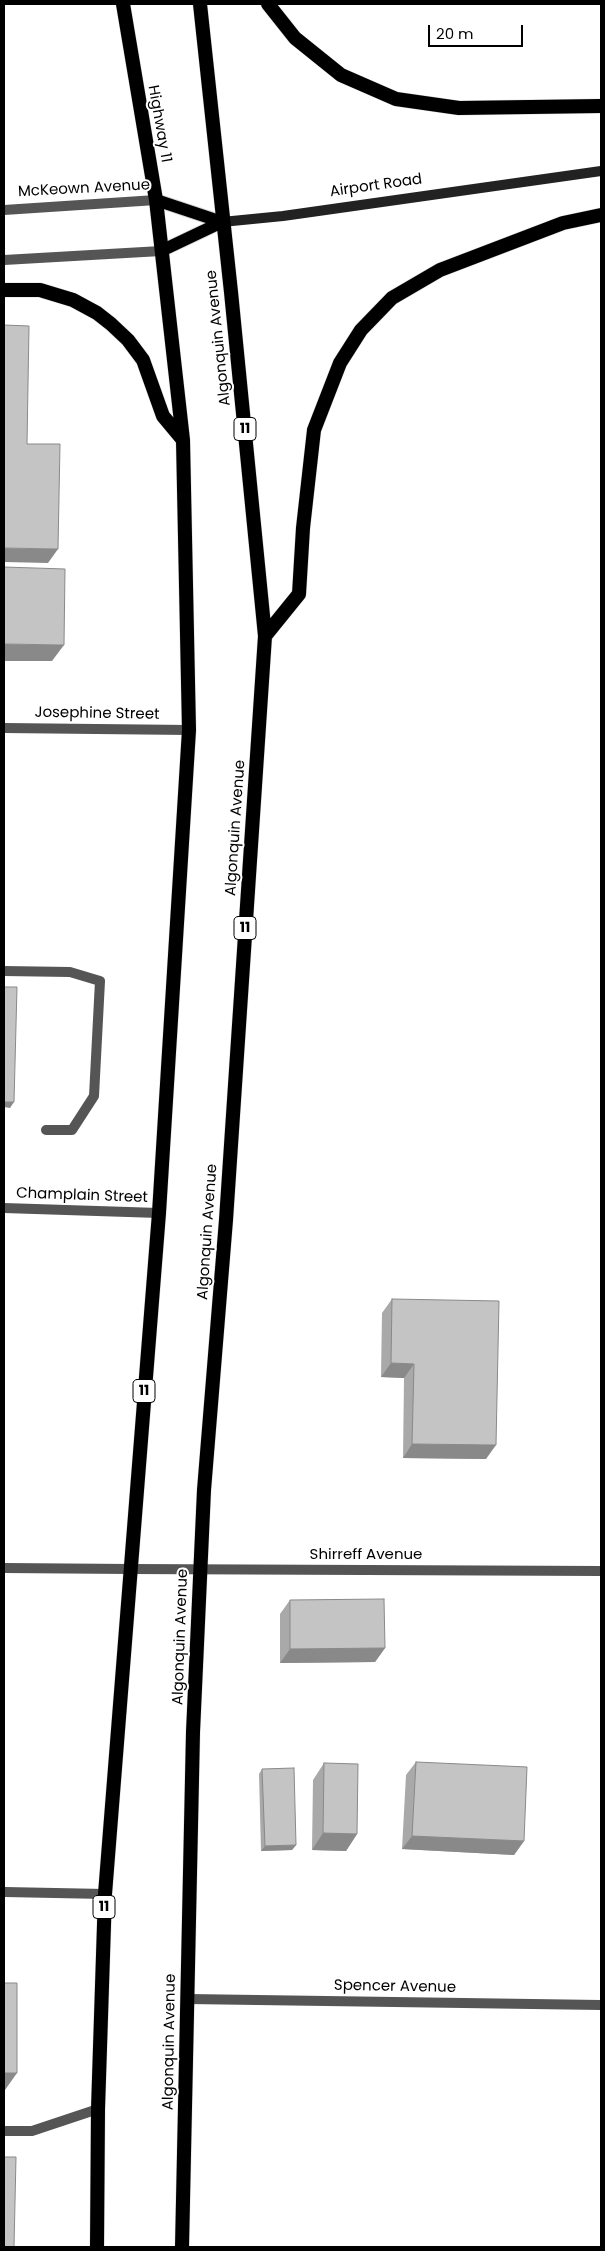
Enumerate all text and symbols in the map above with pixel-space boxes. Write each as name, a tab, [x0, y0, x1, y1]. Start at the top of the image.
scale bar	[430, 15, 525, 47]
text: 20 m	[436, 23, 474, 44]
street label: Highway 11	[143, 84, 175, 164]
street label: Airport Road	[329, 171, 423, 201]
street label: McKeown Avenue	[18, 177, 150, 201]
street label: Algonquin Avenue	[203, 269, 235, 407]
road number: 11	[234, 418, 256, 440]
street label: Josephine Street	[34, 704, 160, 724]
street label: Algonquin Avenue	[222, 759, 250, 897]
road number: 11	[234, 916, 256, 940]
street label: Algonquin Avenue	[194, 1163, 222, 1301]
street label: Champlain Street	[16, 1185, 148, 1207]
road number: 11	[133, 1380, 155, 1402]
street label: Shirreff Avenue	[310, 1546, 422, 1564]
street label: Algonquin Avenue	[170, 1568, 192, 1706]
road number: 11	[93, 1895, 115, 1918]
street label: Algonquin Avenue	[160, 1974, 180, 2110]
street label: Spencer Avenue	[334, 1977, 456, 1997]

